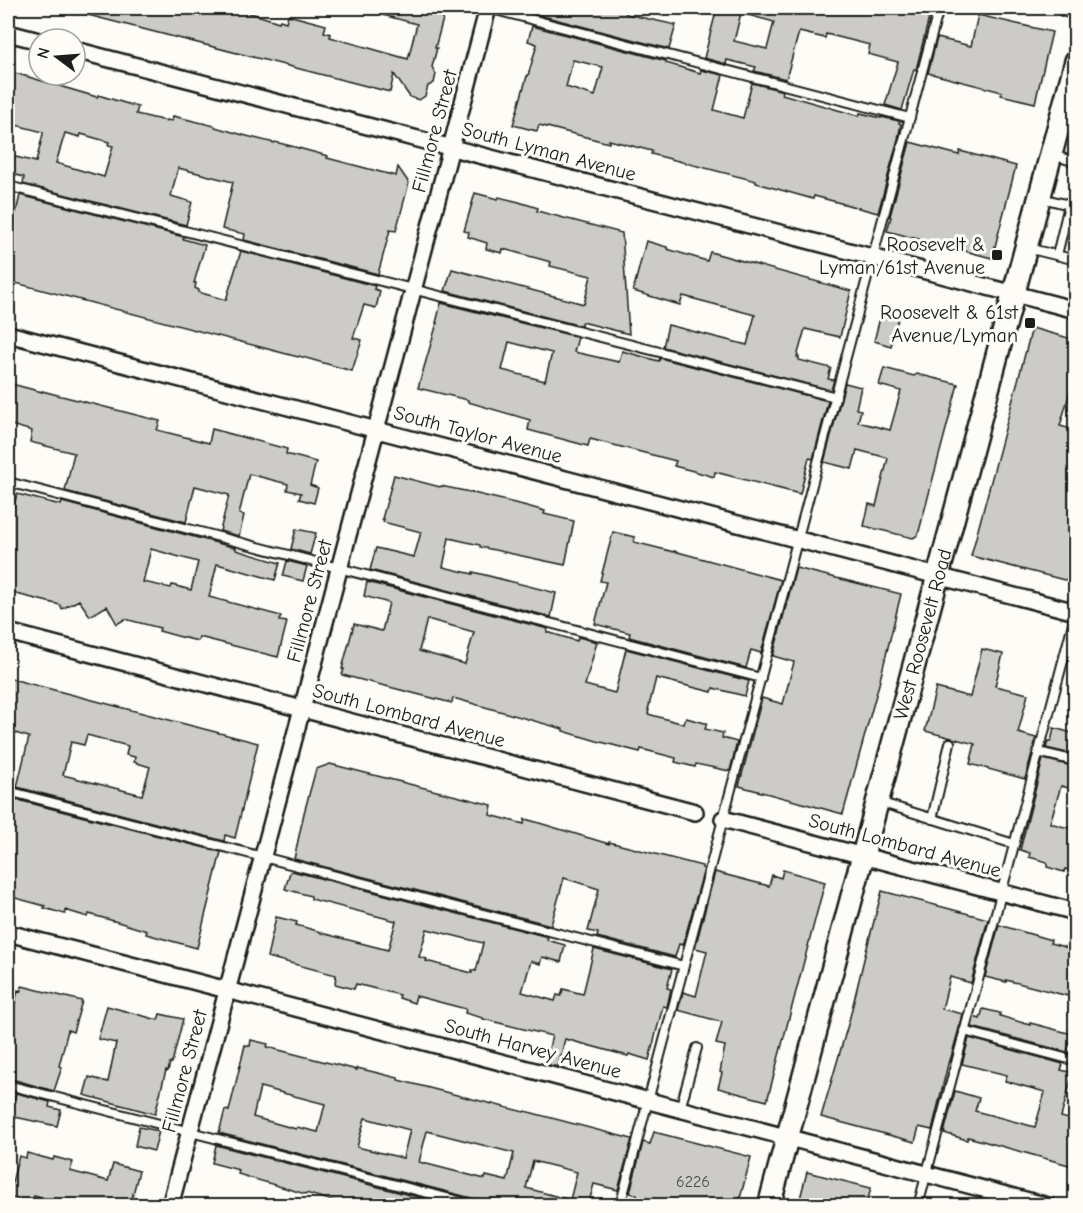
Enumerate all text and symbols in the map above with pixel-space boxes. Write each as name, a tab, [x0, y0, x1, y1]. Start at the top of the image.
north arrow	[27, 27, 87, 87]
text: N	[33, 46, 54, 61]
street label: Fillmore Street	[407, 66, 462, 195]
street label: South Lyman Avenue	[459, 117, 638, 186]
place label: Roosevelt & Lyman/61st Avenue	[819, 233, 985, 279]
marker: Roosevelt & Lyman/61st Avenue	[990, 248, 1004, 262]
place label: Roosevelt & 61st Avenue/Lyman	[880, 301, 1019, 347]
marker: Roosevelt & 61st Avenue/Lyman	[1023, 316, 1037, 330]
street label: South Taylor Avenue	[391, 401, 565, 468]
street label: Fillmore Street	[282, 536, 337, 665]
street label: West Roosevelt Road	[889, 546, 957, 722]
street label: South Lombard Avenue	[310, 679, 508, 752]
street label: South Lombard Avenue	[806, 809, 1004, 882]
street label: Fillmore Street	[157, 1006, 212, 1135]
street label: South Harvey Avenue	[442, 1014, 624, 1083]
house number: 6226	[676, 1173, 710, 1191]

